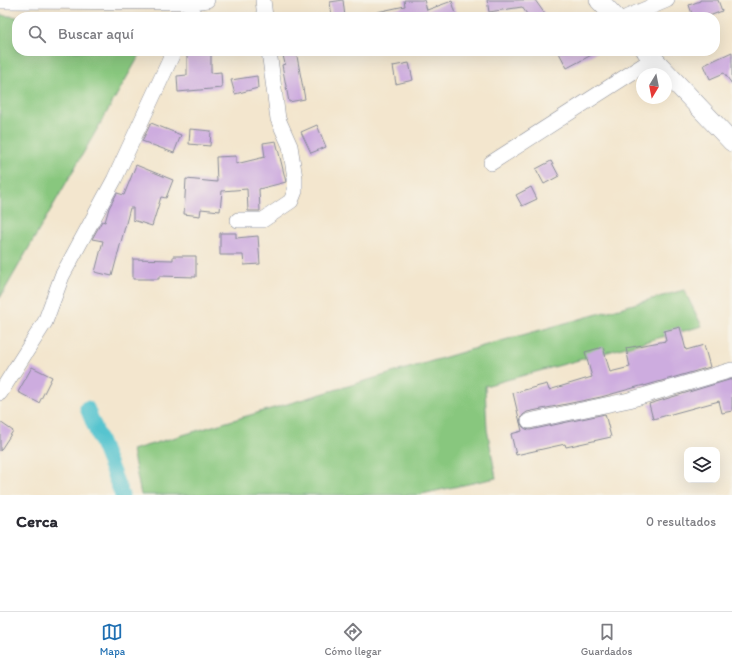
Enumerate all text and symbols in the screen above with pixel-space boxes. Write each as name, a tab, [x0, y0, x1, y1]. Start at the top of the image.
search box	[12, 12, 720, 56]
icon: search	[26, 23, 48, 45]
text: Buscar aquí	[58, 25, 134, 43]
north arrow	[636, 68, 672, 104]
map controls	[684, 447, 720, 483]
button: layers	[684, 447, 720, 483]
text: Cerca	[16, 511, 58, 531]
text: 0 resultados	[646, 514, 716, 529]
tab: Mapa	[100, 621, 125, 658]
tab: Cómo llegar	[325, 621, 382, 658]
tab: Guardados	[581, 621, 632, 658]

